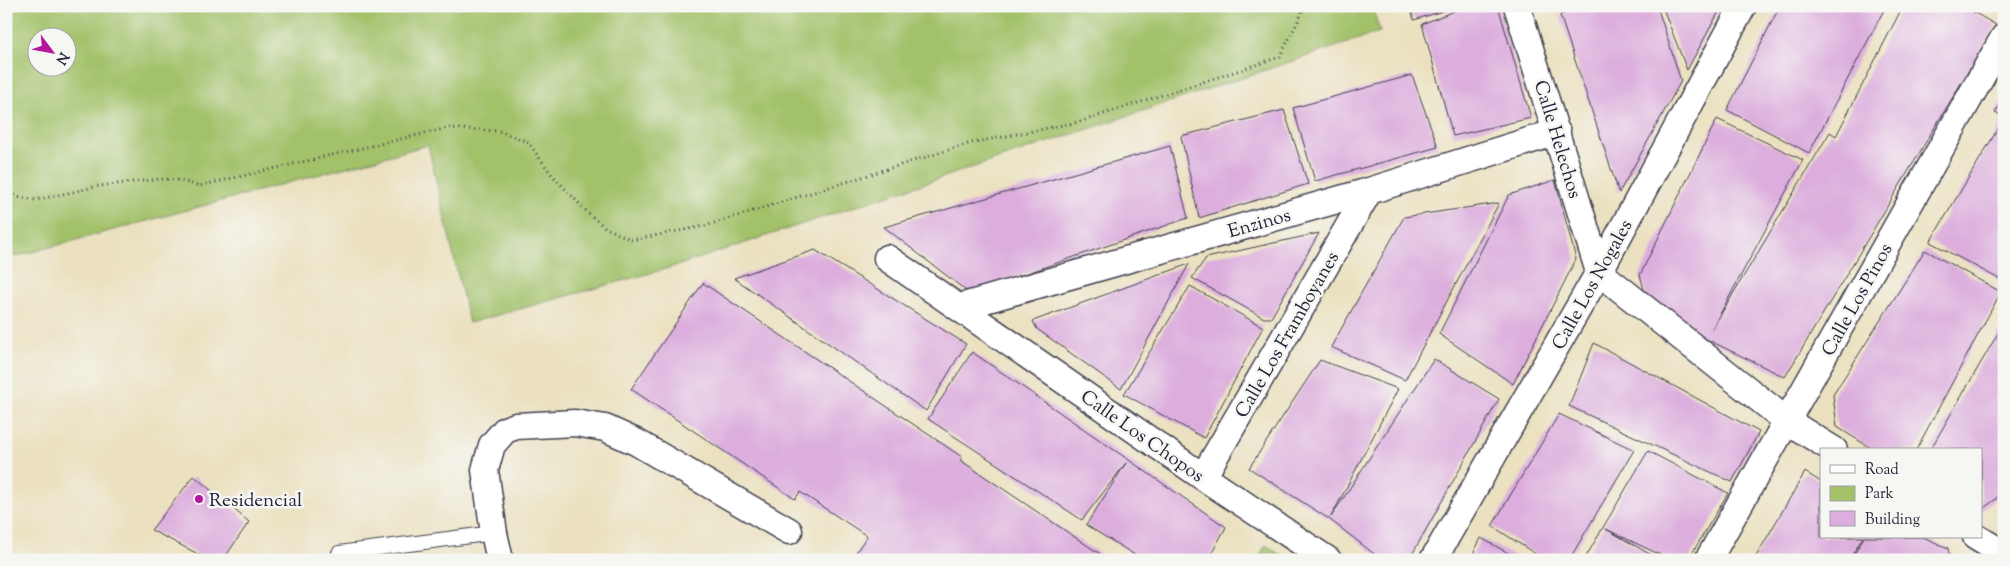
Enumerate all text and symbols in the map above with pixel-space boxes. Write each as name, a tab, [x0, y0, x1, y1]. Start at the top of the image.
north arrow	[28, 28, 78, 78]
text: N	[50, 48, 73, 68]
street label: Calle Helechos	[1526, 77, 1587, 202]
street label: Enzinos	[1225, 203, 1294, 246]
street label: Calle Los Nogales	[1546, 215, 1640, 355]
street label: Calle Los Pinos	[1816, 239, 1900, 362]
street label: Calle Los Framboyanes	[1229, 247, 1347, 423]
street label: Calle Los Chopos	[1074, 384, 1209, 490]
legend	[1820, 448, 1982, 538]
text: Road	[1865, 460, 1899, 481]
text: Park	[1865, 484, 1894, 505]
place label: Residencial	[209, 488, 302, 515]
marker: Residencial	[193, 493, 205, 505]
text: Building	[1865, 510, 1920, 531]

